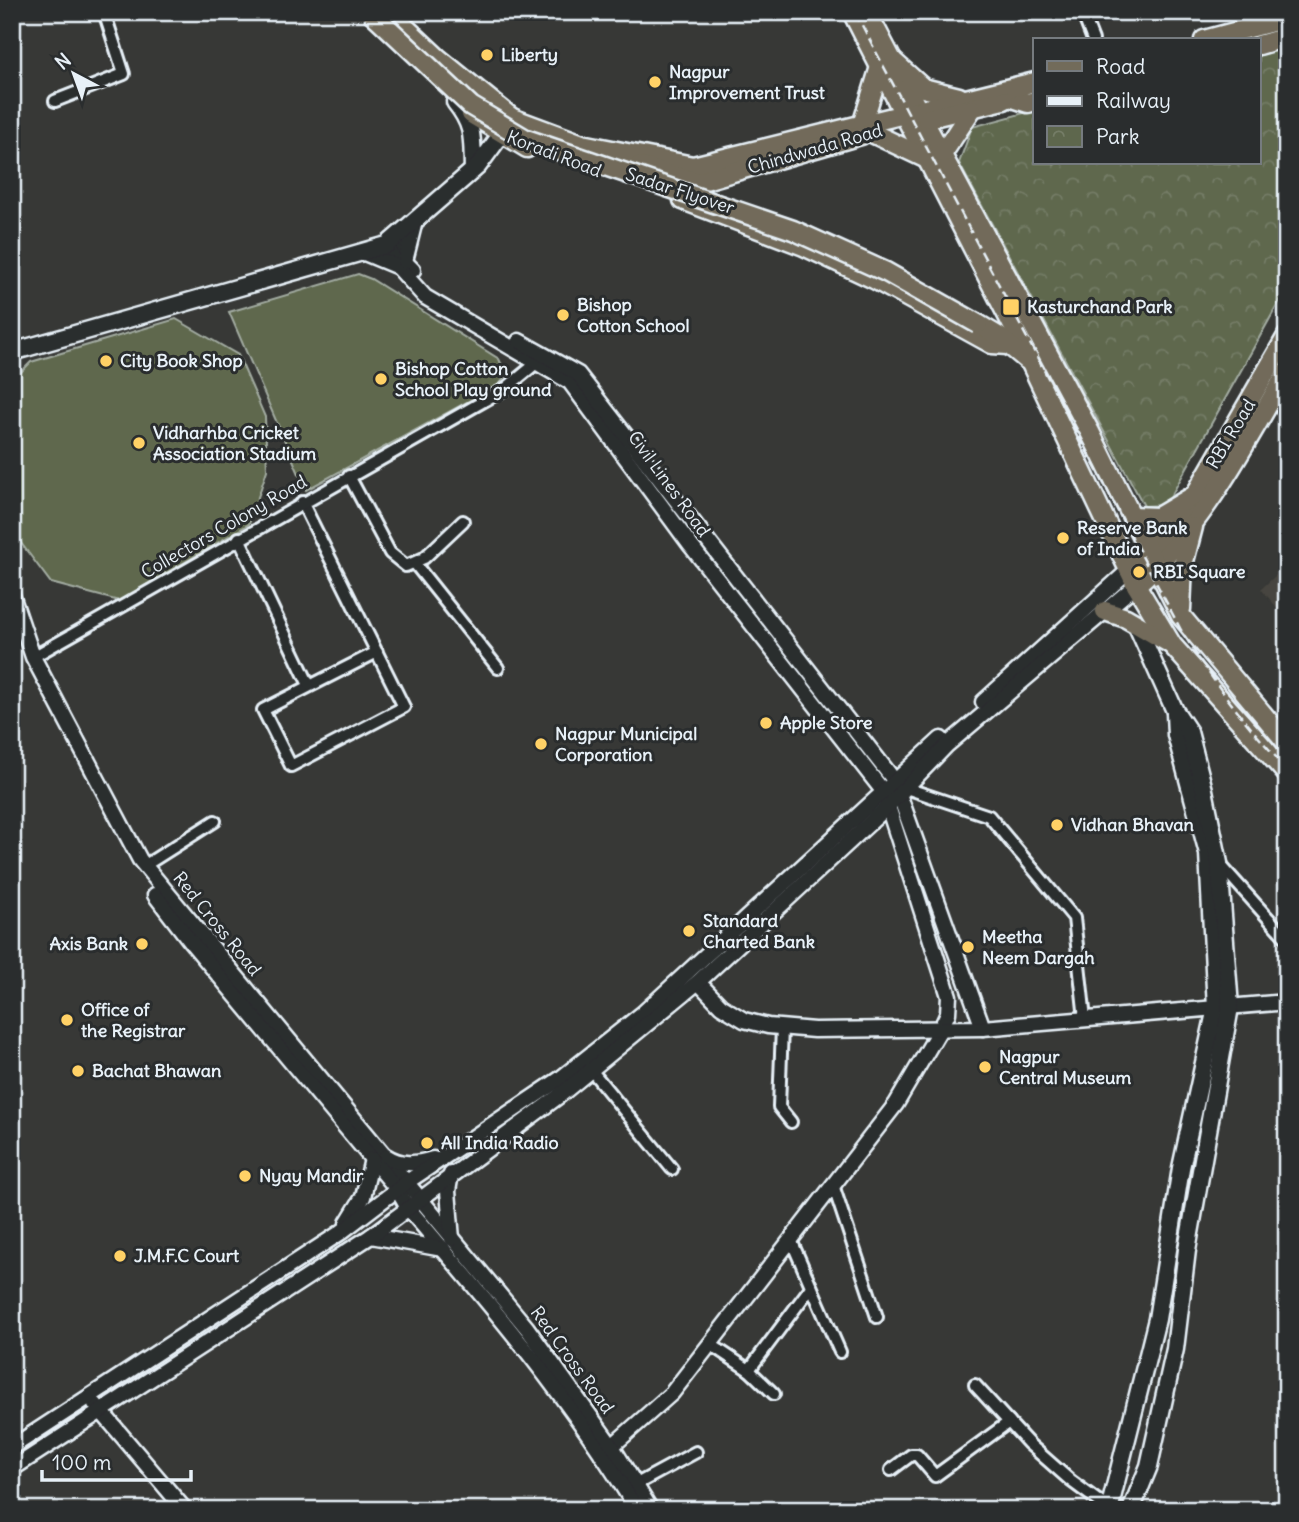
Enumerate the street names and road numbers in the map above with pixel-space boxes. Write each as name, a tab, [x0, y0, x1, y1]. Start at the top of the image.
street label: Chindwada Road	[745, 118, 885, 179]
street label: Koradi Road	[504, 125, 605, 182]
street label: Sadar Flyover	[623, 162, 738, 219]
street label: RBI Road	[1201, 394, 1261, 473]
street label: Civil Lines Road	[623, 426, 716, 542]
street label: Collectors Colony Road	[137, 469, 311, 583]
street label: Red Cross Road	[168, 867, 267, 981]
street label: Red Cross Road	[526, 1301, 619, 1418]

